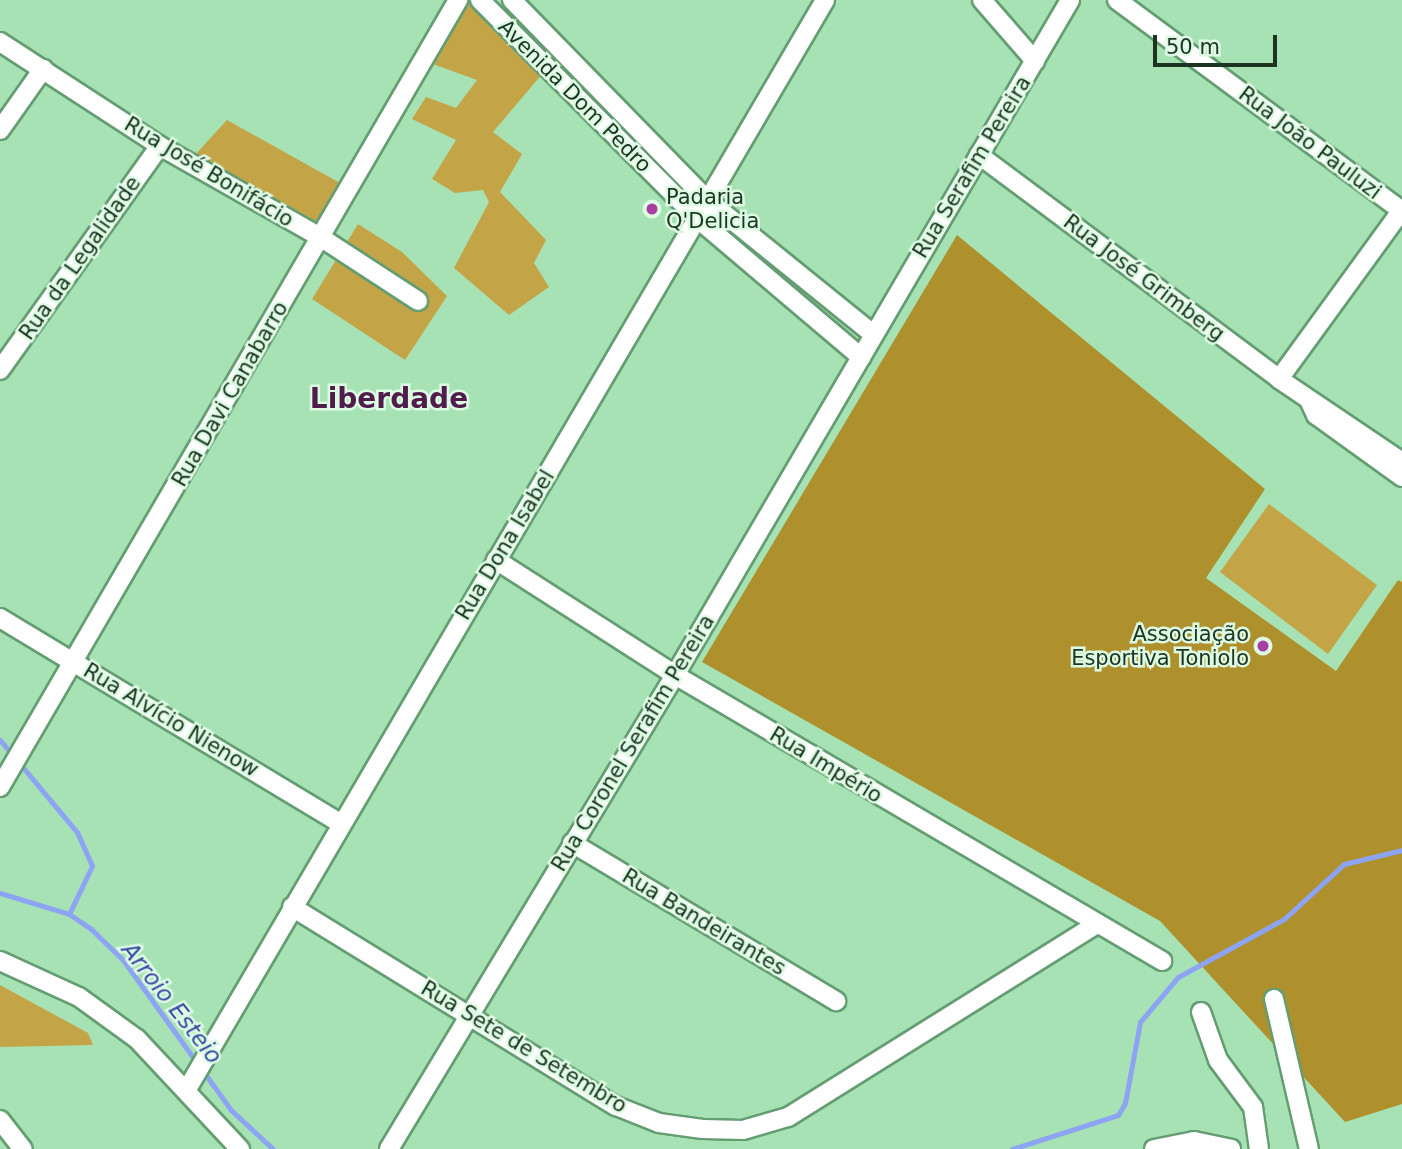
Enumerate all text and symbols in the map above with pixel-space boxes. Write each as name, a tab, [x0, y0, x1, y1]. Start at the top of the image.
street label: Avenida Dom Pedro	[493, 14, 657, 178]
scale bar	[1157, 21, 1281, 65]
text: 50 m	[1166, 35, 1220, 59]
street label: Rua Serafim Pereira	[908, 71, 1036, 263]
street label: Rua João Pauluzi	[1234, 81, 1386, 205]
street label: Rua José Bonifácio	[120, 112, 298, 232]
street label: Rua da Legalidade	[14, 171, 146, 345]
place label: Padaria Q'Delicia	[666, 184, 759, 234]
marker: Padaria Q'Delicia	[644, 201, 660, 217]
street label: Rua José Grimberg	[1059, 209, 1229, 347]
street label: Rua Davi Canabarro	[167, 297, 293, 491]
district label: Liberdade	[310, 382, 468, 416]
street label: Rua Dona Isabel	[450, 465, 560, 625]
street label: Rua Coronel Serafim Pereira	[546, 610, 720, 876]
place label: Associação Esportiva Toniolo	[1071, 621, 1249, 671]
marker: Associação Esportiva Toniolo	[1255, 638, 1271, 654]
street label: Rua Alvício Nienow	[79, 658, 263, 782]
street label: Rua Império	[765, 722, 887, 808]
street label: Rua Bandeirantes	[618, 863, 790, 981]
water label: Arroio Esteio	[116, 937, 228, 1069]
street label: Rua Sete de Setembro	[416, 975, 632, 1119]

